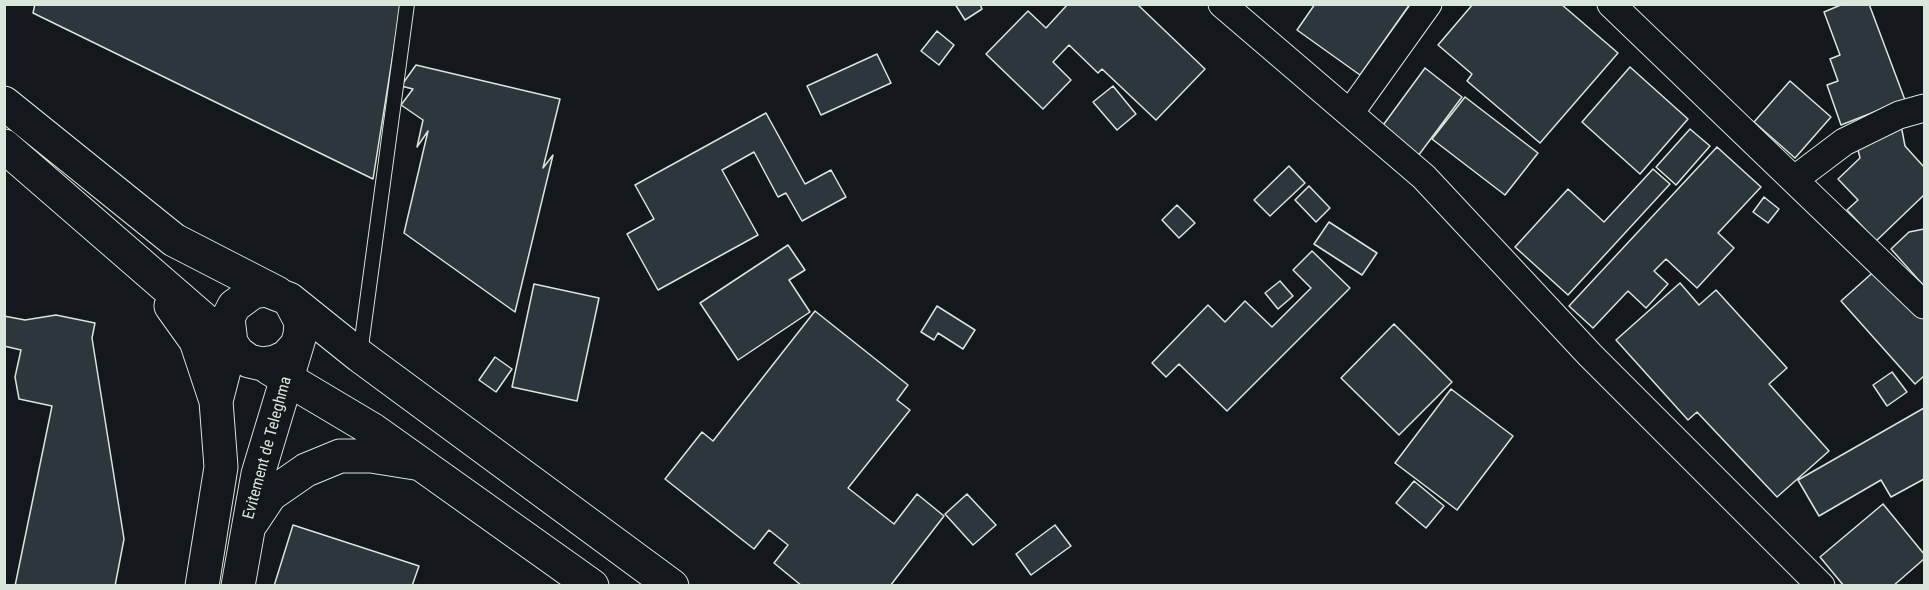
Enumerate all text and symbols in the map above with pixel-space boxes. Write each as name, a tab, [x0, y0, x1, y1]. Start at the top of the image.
street label: Evitement de Teleghma	[240, 375, 296, 521]

